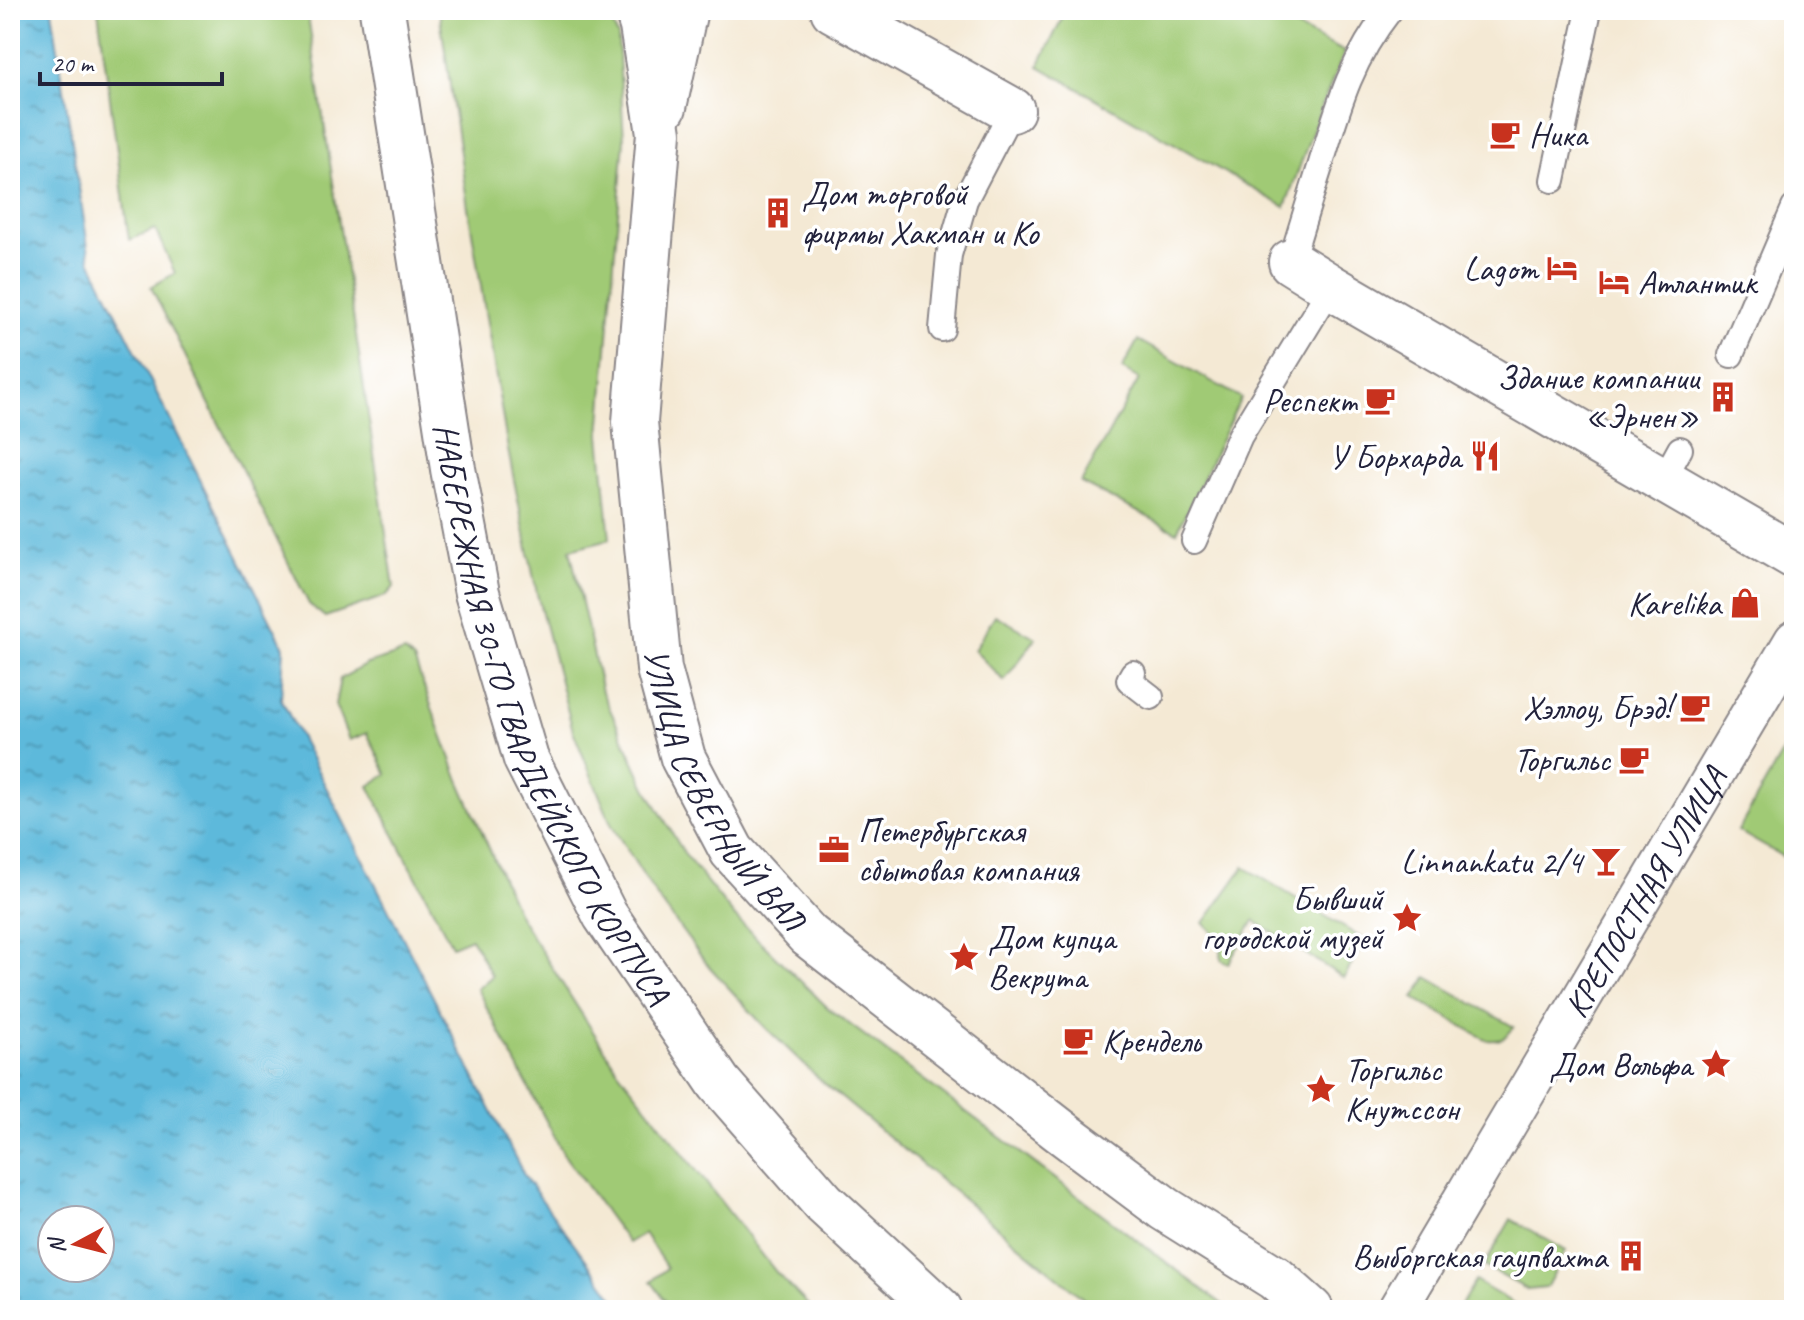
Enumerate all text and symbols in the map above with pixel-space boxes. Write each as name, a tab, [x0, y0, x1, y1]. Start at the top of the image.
scale bar	[40, 36, 222, 86]
text: 20 m	[52, 49, 95, 79]
place label: Ника	[1529, 113, 1589, 156]
cafe icon: Ника	[1488, 117, 1522, 151]
place label: Дом торговой фирмы Хакман и Ко	[802, 172, 1040, 254]
building icon: Дом торговой фирмы Хакман и Ко	[761, 196, 795, 230]
place label: Lagom	[1464, 247, 1540, 290]
hotel icon: Lagom	[1545, 251, 1579, 285]
place label: Атлантик	[1638, 261, 1759, 304]
hotel icon: Атлантик	[1597, 265, 1631, 299]
place label: Здание компании «Эрнен»	[1497, 356, 1701, 438]
place label: Респект	[1263, 379, 1359, 422]
building icon: Здание компании «Эрнен»	[1706, 380, 1740, 414]
cafe icon: Респект	[1363, 383, 1397, 417]
street label: НАБЕРЕЖНАЯ 30-ГО ГВАРДЕЙСКОГО КОРПУСА	[424, 421, 681, 1013]
place label: У Борхарда	[1329, 435, 1464, 478]
restaurant icon: У Борхарда	[1468, 439, 1502, 473]
place label: Karelika	[1628, 582, 1723, 625]
shop icon: Karelika	[1728, 586, 1762, 620]
street label: УЛИЦА СЕВЕРНЫЙ ВАЛ	[635, 647, 816, 942]
place label: Хэллоу, Брэд!	[1523, 686, 1678, 729]
cafe icon: Хэллоу, Брэд!	[1678, 690, 1712, 724]
place label: Торгильс	[1514, 738, 1612, 781]
cafe icon: Торгильс	[1617, 742, 1651, 776]
street label: КРЕПОСТНАЯ УЛИЦА	[1554, 758, 1737, 1025]
place label: Петербургская сбытовая компания	[858, 809, 1081, 891]
office icon: Петербургская сбытовая компания	[817, 833, 851, 867]
place label: Linnankatu 2/4	[1401, 840, 1586, 883]
bar icon: Linnankatu 2/4	[1589, 844, 1623, 878]
place label: Бывший городской музей	[1202, 877, 1385, 959]
place icon: Бывший городской музей	[1390, 901, 1424, 935]
place label: Дом купца Векрута	[988, 916, 1118, 998]
place icon: Дом купца Векрута	[947, 940, 981, 974]
place label: Крендель	[1102, 1019, 1203, 1062]
cafe icon: Крендель	[1061, 1023, 1095, 1057]
place label: Дом Вольфа	[1549, 1043, 1695, 1086]
place icon: Дом Вольфа	[1699, 1047, 1733, 1081]
place label: Торгильс Кнутссон	[1345, 1048, 1461, 1130]
place icon: Торгильс Кнутссон	[1304, 1072, 1338, 1106]
north arrow	[36, 1204, 116, 1284]
text: N	[42, 1234, 72, 1255]
place label: Выборгская гаупвахта	[1352, 1235, 1609, 1278]
building icon: Выборгская гаупвахта	[1614, 1239, 1648, 1273]

